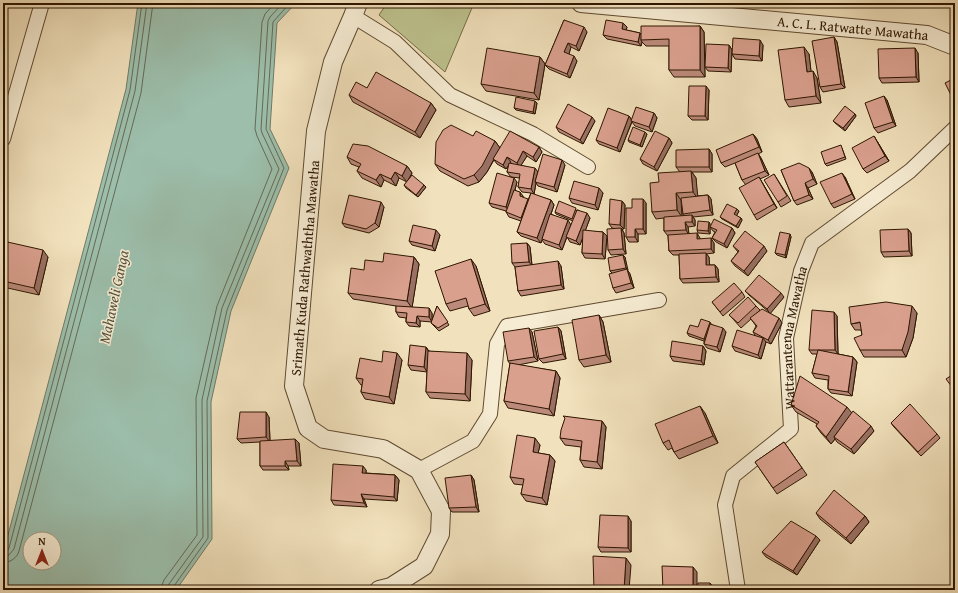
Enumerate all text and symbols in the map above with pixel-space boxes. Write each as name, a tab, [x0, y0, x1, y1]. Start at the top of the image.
street label: A. C. L. Ratwatte Mawatha	[776, 11, 930, 45]
street label: Srimath Kuda Rathwaththa Mawatha	[286, 159, 324, 377]
water label: Mahaweli Ganga	[93, 248, 134, 346]
street label: Wattarantenna Mawatha	[776, 262, 812, 410]
north arrow	[22, 531, 62, 571]
text: N	[38, 533, 46, 549]

